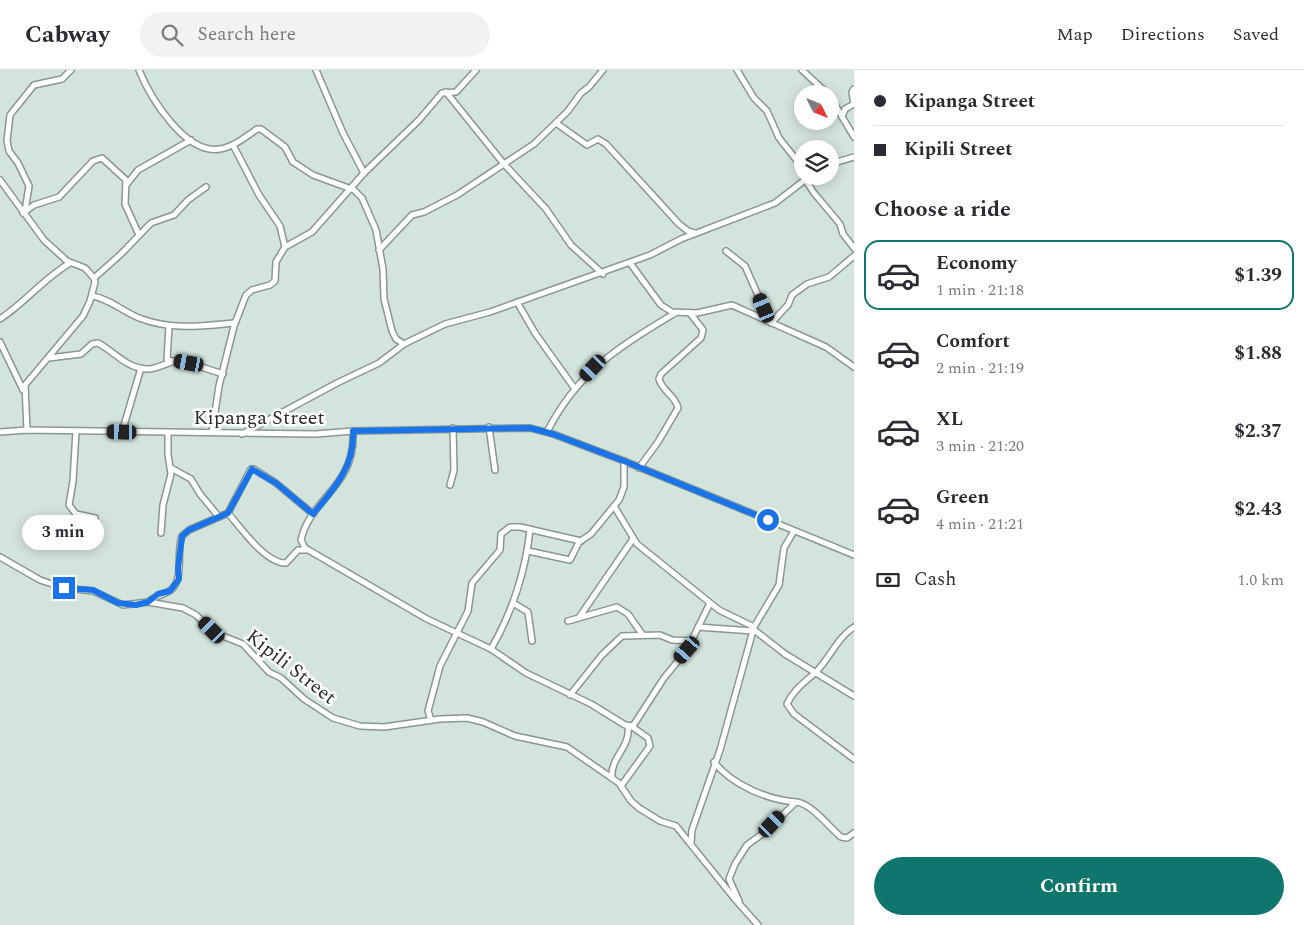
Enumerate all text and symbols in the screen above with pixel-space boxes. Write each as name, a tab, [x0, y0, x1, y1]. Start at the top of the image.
search box	[140, 12, 490, 57]
text: Cabway	[25, 17, 110, 53]
text: Search here	[198, 20, 296, 49]
icon: search	[158, 21, 186, 49]
text: Map	[1057, 21, 1093, 48]
text: Directions	[1121, 21, 1205, 48]
text: Saved	[1233, 21, 1279, 48]
north arrow	[794, 85, 839, 130]
map controls	[794, 85, 839, 185]
text: Kipanga Street	[904, 87, 1035, 116]
text: Kipili Street	[904, 135, 1012, 164]
button: layers	[794, 140, 839, 185]
text: Choose a ride	[874, 193, 1011, 226]
text: Economy	[936, 249, 1017, 278]
icon: car	[876, 253, 921, 298]
text: $1.39	[1234, 261, 1282, 290]
text: 1 min · 21:18	[936, 278, 1024, 302]
car	[751, 291, 776, 325]
text: Comfort	[936, 327, 1010, 356]
icon: car	[876, 331, 921, 376]
text: $1.88	[1234, 339, 1282, 368]
car	[577, 352, 608, 384]
car	[172, 353, 205, 373]
text: 2 min · 21:19	[936, 356, 1024, 380]
street label: Kipanga Street	[193, 403, 325, 433]
text: XL	[936, 405, 963, 434]
icon: car	[876, 409, 921, 454]
text: $2.37	[1234, 417, 1282, 446]
car	[106, 424, 137, 440]
text: 3 min · 21:20	[936, 434, 1024, 458]
text: Green	[936, 483, 989, 512]
icon: car	[876, 487, 921, 532]
text: $2.43	[1234, 495, 1282, 524]
route start	[757, 509, 779, 531]
text: 4 min · 21:21	[936, 512, 1024, 536]
callout: 3 min	[23, 516, 105, 550]
text: 3 min	[42, 520, 84, 544]
text: Cash	[914, 565, 956, 594]
icon: cash	[874, 566, 902, 594]
text: 1.0 km	[1237, 568, 1284, 592]
route end	[53, 577, 75, 599]
car	[196, 614, 227, 646]
street label: Kipili Street	[239, 622, 343, 712]
car	[671, 634, 702, 666]
car	[756, 808, 787, 840]
button: Confirm	[874, 857, 1284, 915]

